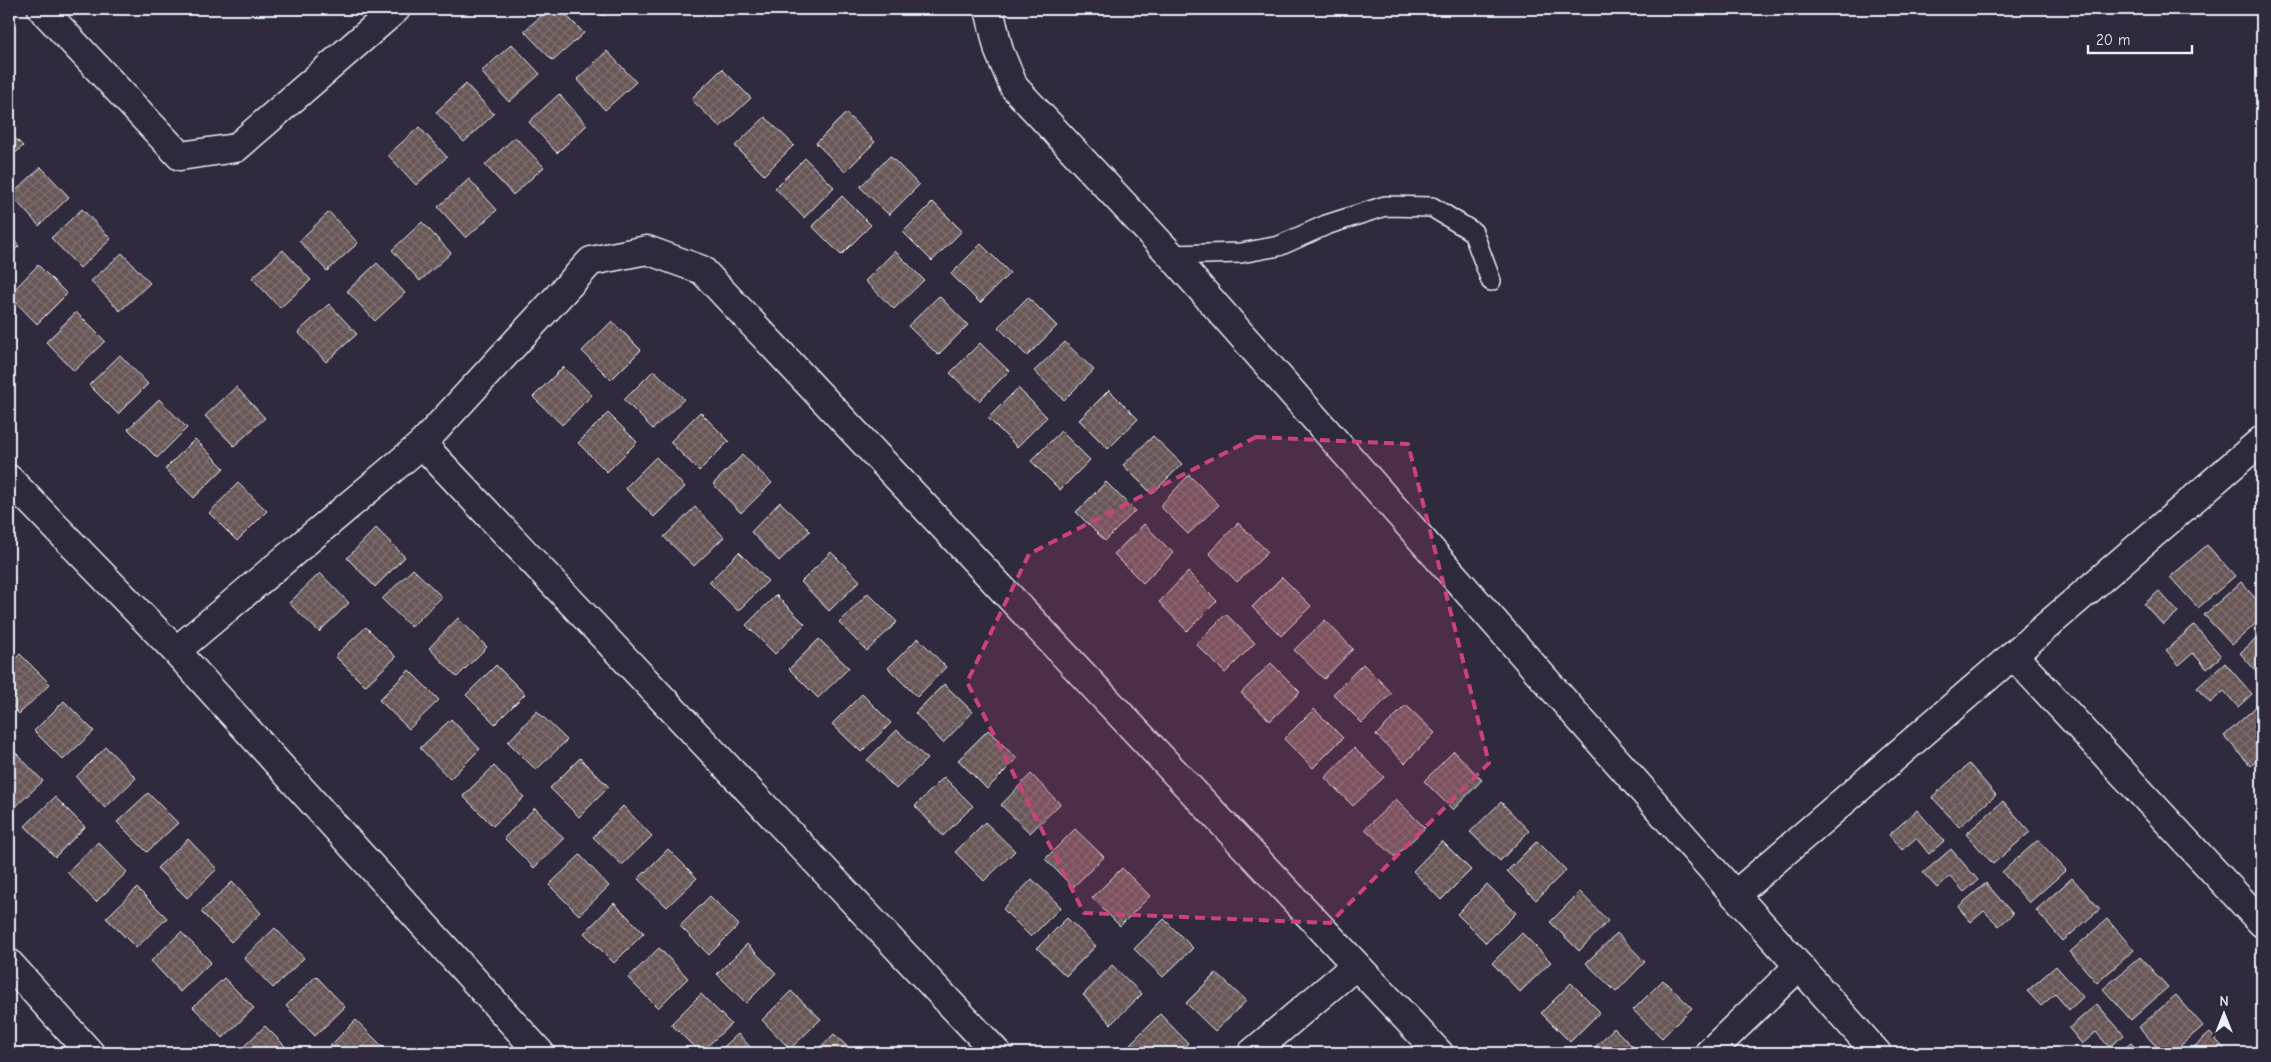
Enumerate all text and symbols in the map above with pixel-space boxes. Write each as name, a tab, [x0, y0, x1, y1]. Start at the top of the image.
scale bar	[2088, 22, 2192, 54]
text: 20 m	[2096, 31, 2130, 49]
north arrow	[2198, 990, 2248, 1040]
text: N	[2219, 993, 2229, 1010]

